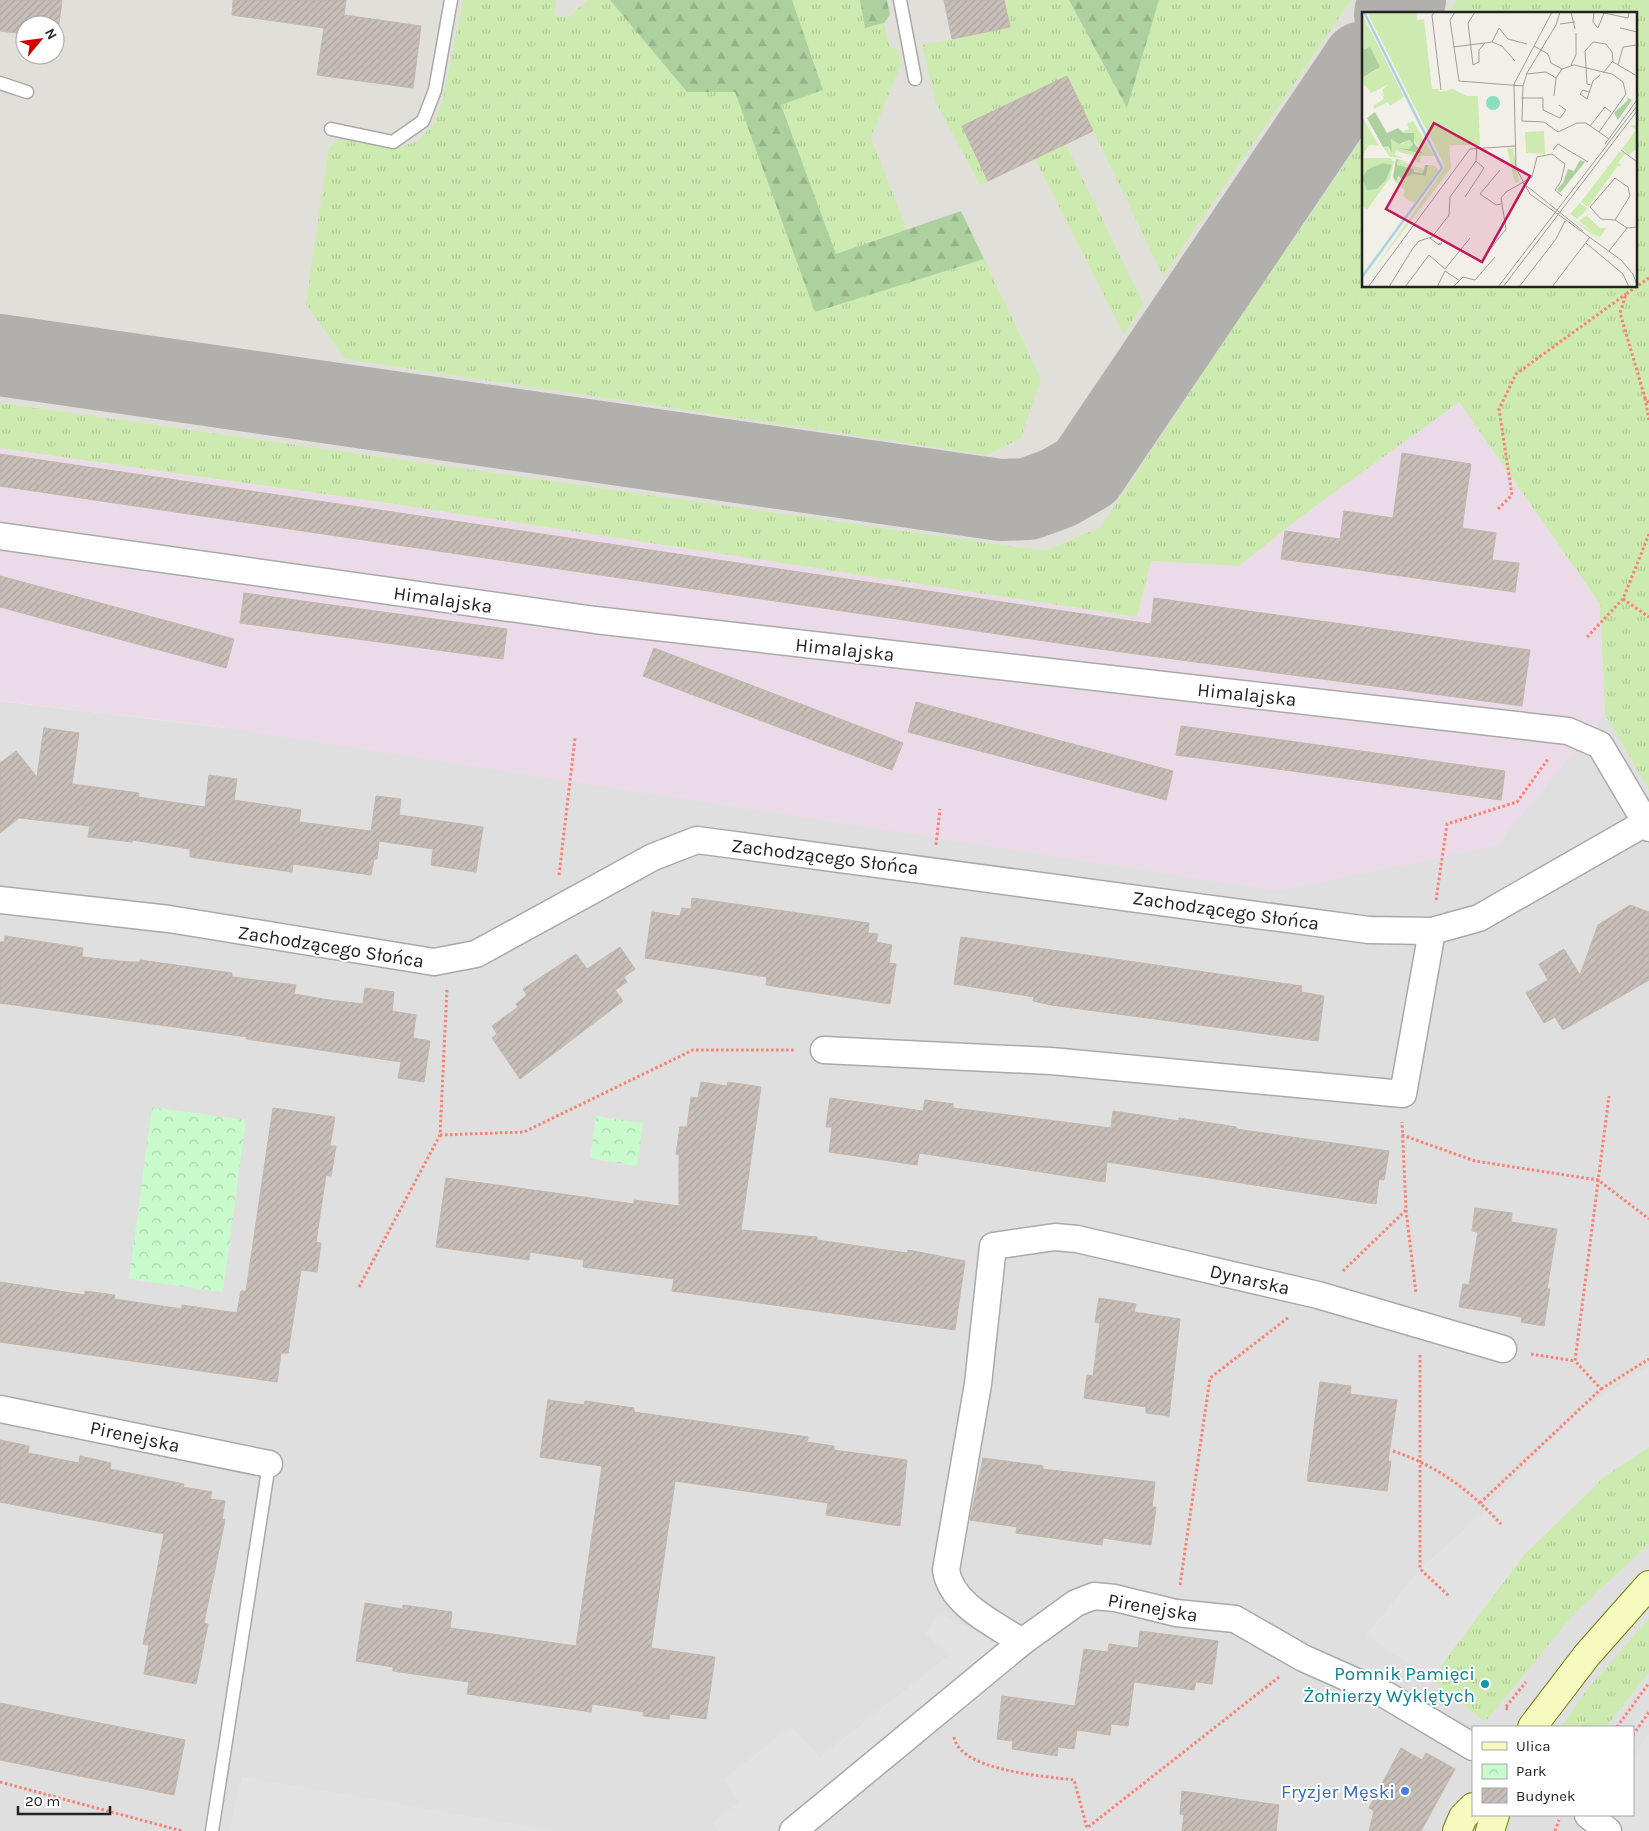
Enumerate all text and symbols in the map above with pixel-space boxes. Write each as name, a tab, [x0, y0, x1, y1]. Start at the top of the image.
inset map	[1362, 12, 1636, 288]
north arrow	[15, 15, 65, 65]
text: N	[41, 25, 61, 42]
street label: Himalajska	[392, 582, 494, 618]
street label: Himalajska	[794, 634, 896, 666]
street label: Himalajska	[1196, 679, 1298, 711]
street label: Zachodzącego Słońca	[730, 835, 920, 879]
street label: Zachodzącego Słońca	[1131, 887, 1321, 935]
street label: Zachodzącego Słońca	[236, 921, 425, 973]
street label: Dynarska	[1208, 1260, 1292, 1300]
street label: Pirenejska	[88, 1417, 182, 1457]
street label: Pirenejska	[1106, 1589, 1200, 1627]
place label: Pomnik Pamięci Żołnierzy Wyklętych	[1303, 1663, 1475, 1707]
marker: Pomnik Pamięci Żołnierzy Wyklętych	[1479, 1678, 1491, 1690]
legend	[1472, 1726, 1634, 1816]
text: Ulica	[1516, 1737, 1550, 1755]
text: Park	[1516, 1762, 1546, 1780]
place label: Fryzjer Męski	[1281, 1781, 1395, 1803]
scale bar	[18, 1784, 110, 1816]
marker: Fryzjer Męski	[1399, 1785, 1411, 1797]
text: Budynek	[1516, 1787, 1575, 1805]
text: 20 m	[25, 1792, 60, 1810]

